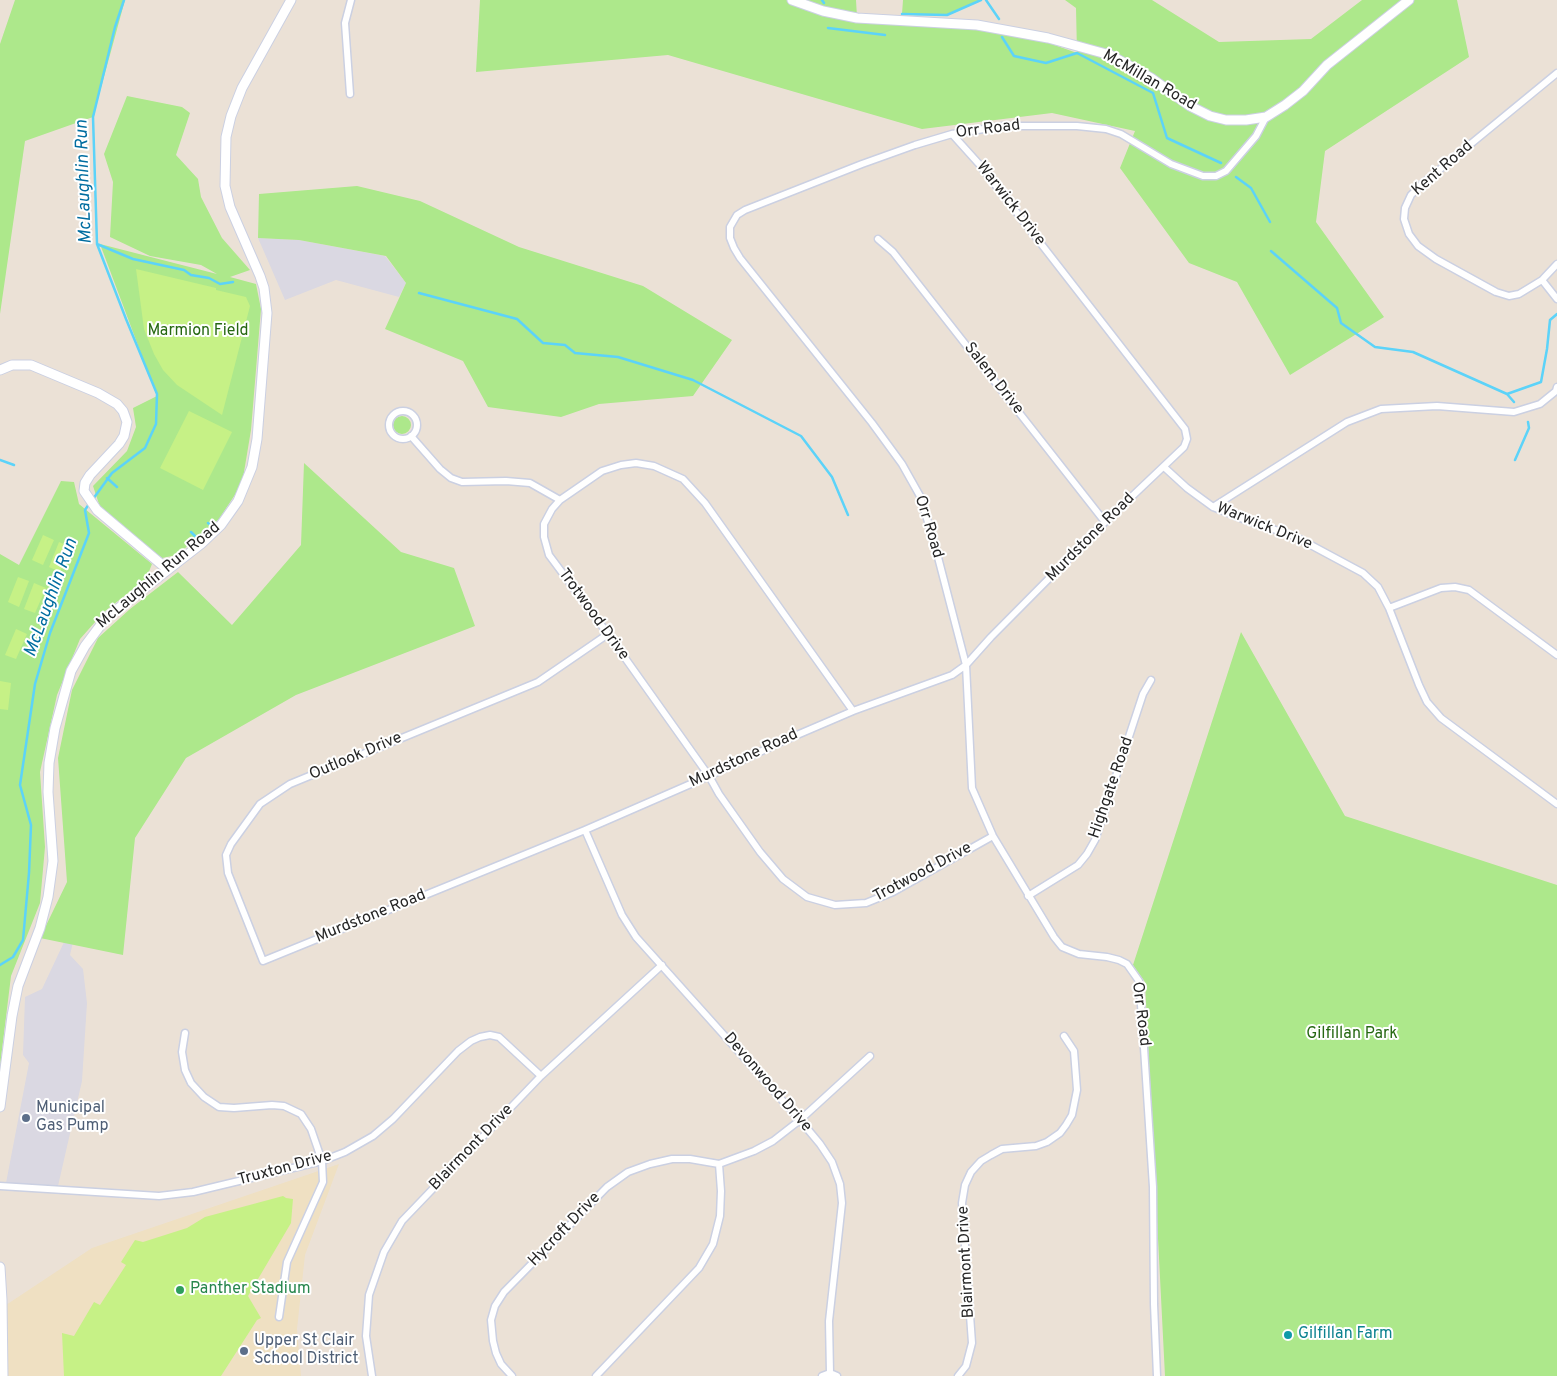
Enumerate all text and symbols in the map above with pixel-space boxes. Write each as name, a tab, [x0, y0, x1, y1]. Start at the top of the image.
street label: McMillan Road	[1099, 47, 1199, 115]
street label: Orr Road	[955, 117, 1021, 143]
water label: McLaughlin Run	[72, 119, 98, 245]
street label: Kent Road	[1409, 137, 1477, 201]
street label: Warwick Drive	[971, 158, 1049, 250]
park label: Marmion Field	[147, 322, 249, 342]
street label: Salem Drive	[959, 339, 1027, 419]
street label: Murdstone Road	[1043, 490, 1139, 586]
street label: Orr Road	[909, 493, 947, 561]
street label: Warwick Drive	[1213, 499, 1315, 555]
street label: McLaughlin Run Road	[93, 519, 225, 633]
water label: McLaughlin Run	[21, 536, 83, 660]
street label: Trotwood Drive	[553, 565, 633, 665]
street label: Murdstone Road	[687, 725, 801, 793]
street label: Outlook Drive	[307, 729, 405, 785]
street label: Highgate Road	[1086, 735, 1138, 841]
street label: Trotwood Drive	[871, 839, 975, 907]
street label: Murdstone Road	[313, 886, 429, 948]
street label: Orr Road	[1127, 981, 1153, 1047]
park label: Gilfillan Park	[1306, 1025, 1398, 1045]
street label: Devonwood Drive	[719, 1029, 815, 1137]
place label: Municipal Gas Pump	[36, 1099, 108, 1137]
street label: Blairmont Drive	[426, 1101, 518, 1195]
marker: Municipal Gas Pump	[20, 1112, 32, 1124]
street label: Truxton Drive	[236, 1147, 334, 1191]
street label: Hycroft Drive	[525, 1189, 605, 1271]
street label: Blairmont Drive	[954, 1205, 980, 1319]
place label: Panther Stadium	[190, 1280, 311, 1300]
marker: Panther Stadium	[174, 1284, 186, 1296]
place label: Gilfillan Farm	[1298, 1325, 1392, 1345]
marker: Gilfillan Farm	[1282, 1329, 1294, 1341]
place label: Upper St Clair School District	[254, 1332, 358, 1370]
marker: Upper St Clair School District	[238, 1345, 250, 1357]

